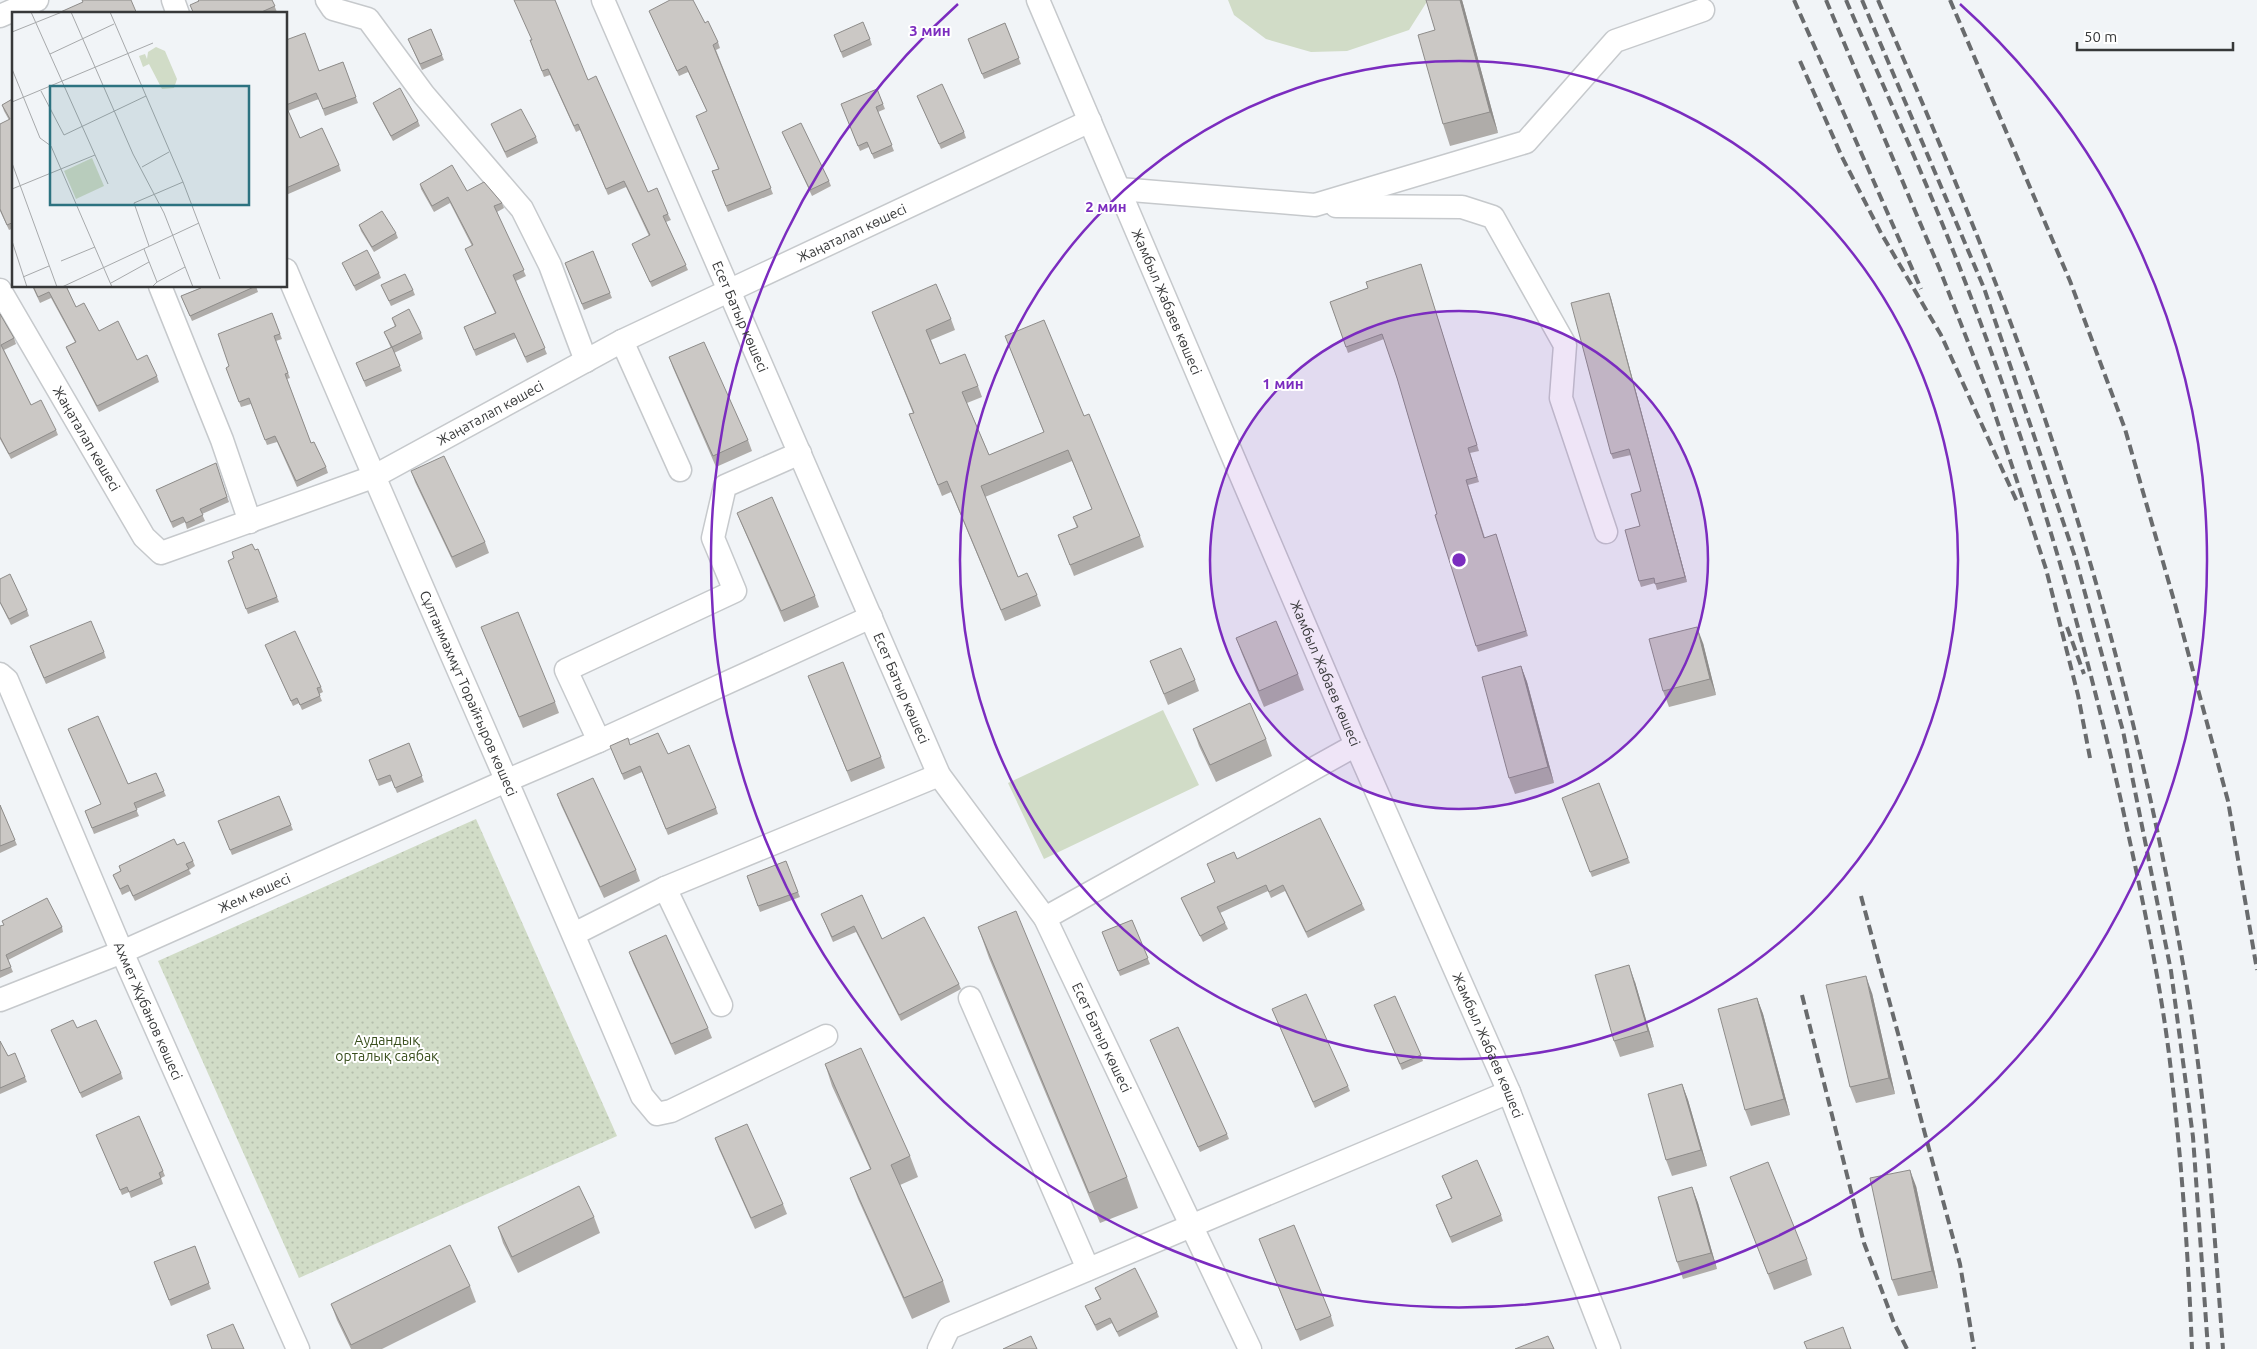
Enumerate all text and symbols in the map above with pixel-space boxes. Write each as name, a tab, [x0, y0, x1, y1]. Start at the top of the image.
inset map	[12, 12, 288, 288]
scale bar	[2077, 20, 2233, 52]
text: 3 мин	[909, 22, 951, 39]
text: 50 m	[2084, 28, 2117, 45]
text: 2 мин	[1085, 198, 1127, 215]
street label: Жаңаталап көшесі	[794, 200, 909, 266]
street label: Жамбыл Жабаев көшесі	[1129, 226, 1205, 377]
street label: Есет Батыр көшесі	[709, 258, 771, 375]
text: 1 мин	[1262, 375, 1304, 392]
street label: Жаңаталап көшесі	[434, 377, 546, 449]
street label: Жаңаталап көшесі	[50, 383, 124, 494]
centre of rings	[1450, 551, 1468, 569]
street label: Сұлтанмахмұт Торайғыров көшесі	[417, 588, 520, 799]
street label: Жамбыл Жабаев көшесі	[1287, 598, 1364, 749]
street label: Есет Батыр көшесі	[870, 630, 932, 746]
street label: Жем көшесі	[216, 870, 293, 916]
street label: Ахмет Жұбанов көшесі	[111, 940, 186, 1082]
street label: Жамбыл Жабаев көшесі	[1449, 970, 1526, 1120]
street label: Есет Батыр көшесі	[1069, 980, 1135, 1095]
park label: Аудандық орталық саябақ	[335, 1032, 439, 1064]

